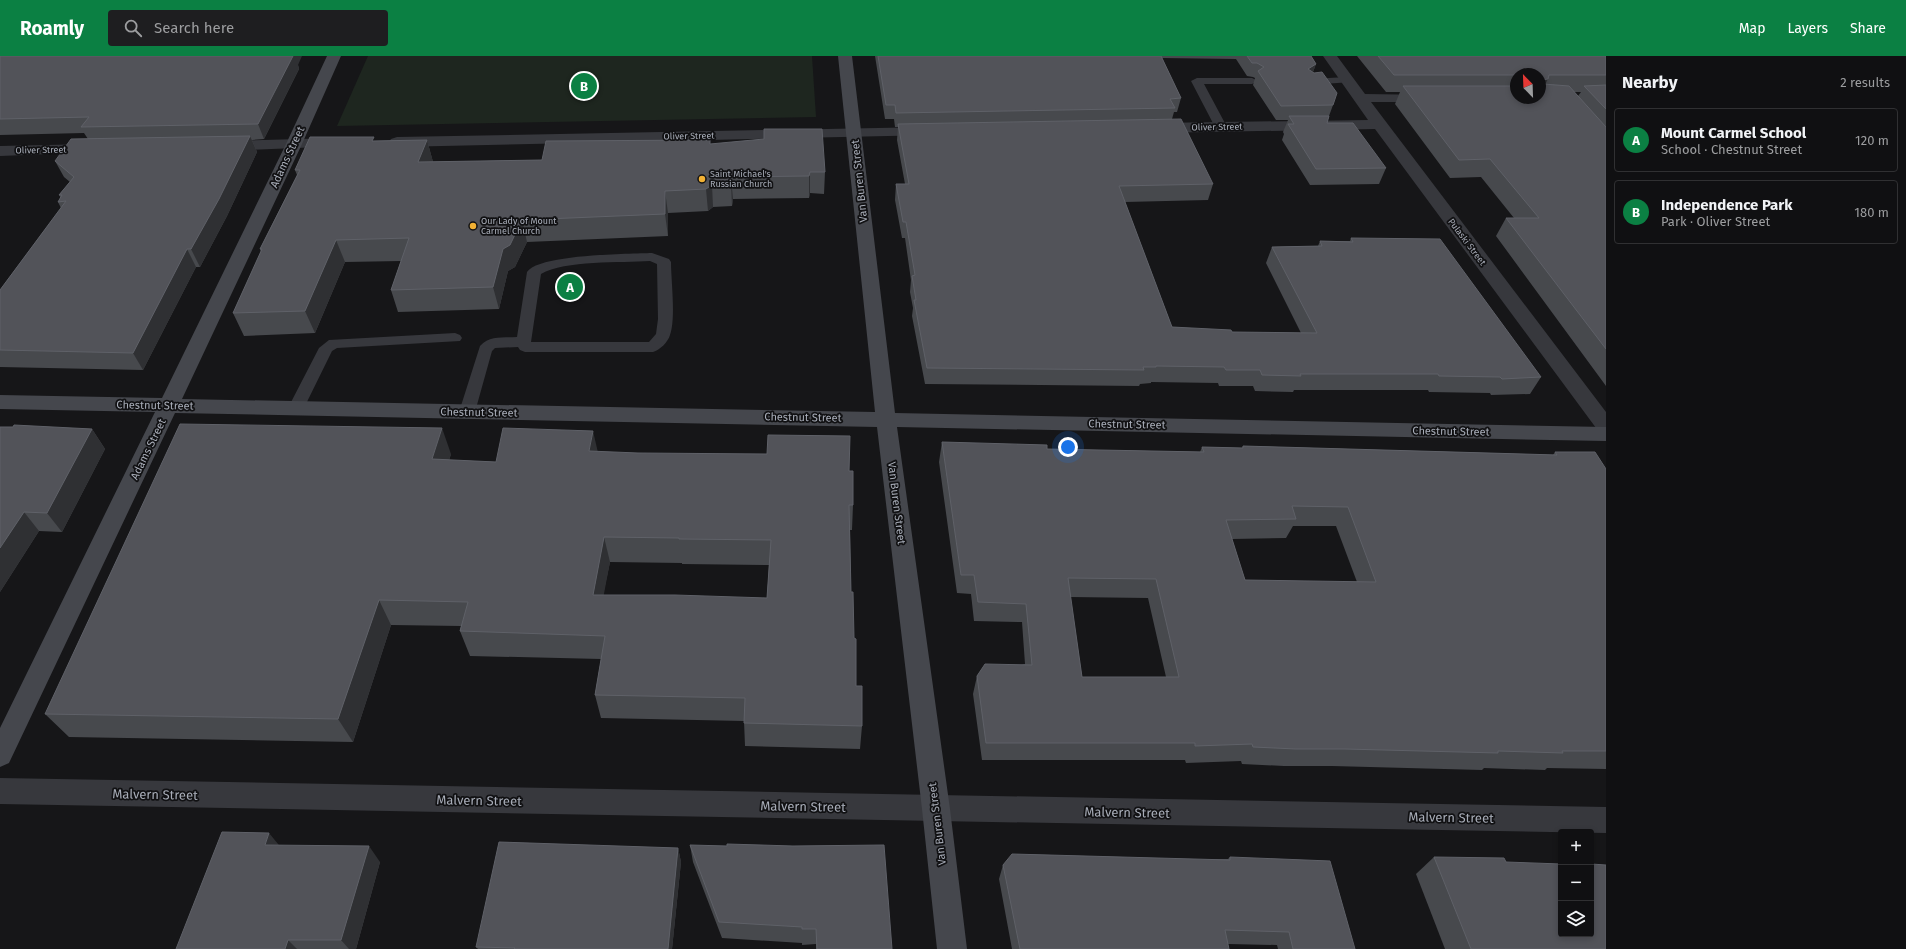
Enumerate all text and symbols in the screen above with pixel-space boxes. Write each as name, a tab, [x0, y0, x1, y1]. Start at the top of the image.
search box	[108, 10, 388, 46]
text: Roamly	[20, 17, 84, 40]
icon: search	[122, 17, 144, 39]
text: Search here	[154, 19, 234, 37]
text: Map	[1739, 20, 1765, 37]
text: Layers	[1787, 20, 1828, 37]
text: Share	[1850, 20, 1886, 37]
north arrow	[1510, 68, 1546, 104]
pin: B	[571, 71, 597, 101]
text: Nearby	[1622, 72, 1677, 93]
text: 2 results	[1840, 75, 1890, 90]
street label: Oliver Street	[1191, 122, 1243, 132]
street label: Adams Street	[268, 124, 307, 190]
text: Mount Carmel School	[1661, 124, 1806, 142]
street label: Oliver Street	[663, 131, 715, 141]
text: A	[1632, 133, 1640, 148]
text: 120 m	[1855, 133, 1889, 148]
street label: Van Buren Street	[849, 139, 870, 223]
text: School · Chestnut Street	[1661, 142, 1802, 157]
street label: Oliver Street	[15, 145, 67, 155]
place label: Saint Michael's Russian Church	[710, 169, 772, 189]
marker: Saint Michael's Russian Church	[697, 174, 707, 184]
text: Independence Park	[1661, 196, 1793, 214]
text: B	[1632, 205, 1640, 220]
text: 180 m	[1854, 205, 1889, 220]
text: Park · Oliver Street	[1661, 214, 1770, 229]
place label: Our Lady of Mount Carmel Church	[481, 216, 557, 236]
street label: Pulaski Street	[1446, 217, 1488, 268]
marker: Our Lady of Mount Carmel Church	[468, 221, 478, 231]
pin: A	[557, 272, 583, 302]
street label: Chestnut Street	[116, 398, 194, 413]
street label: Chestnut Street	[440, 405, 518, 420]
street label: Chestnut Street	[764, 410, 842, 425]
street label: Adams Street	[128, 417, 169, 482]
street label: Chestnut Street	[1088, 417, 1166, 432]
street label: Chestnut Street	[1412, 424, 1490, 439]
your location	[1058, 437, 1078, 457]
street label: Van Buren Street	[885, 461, 908, 545]
street label: Van Buren Street	[926, 782, 949, 866]
street label: Malvern Street	[112, 786, 198, 803]
street label: Malvern Street	[436, 792, 522, 809]
street label: Malvern Street	[760, 798, 846, 815]
street label: Malvern Street	[1084, 804, 1170, 821]
street label: Malvern Street	[1408, 809, 1494, 826]
map controls	[1558, 829, 1594, 937]
button: +	[1558, 829, 1594, 865]
button: −	[1558, 865, 1594, 901]
button: layers	[1558, 901, 1594, 937]

